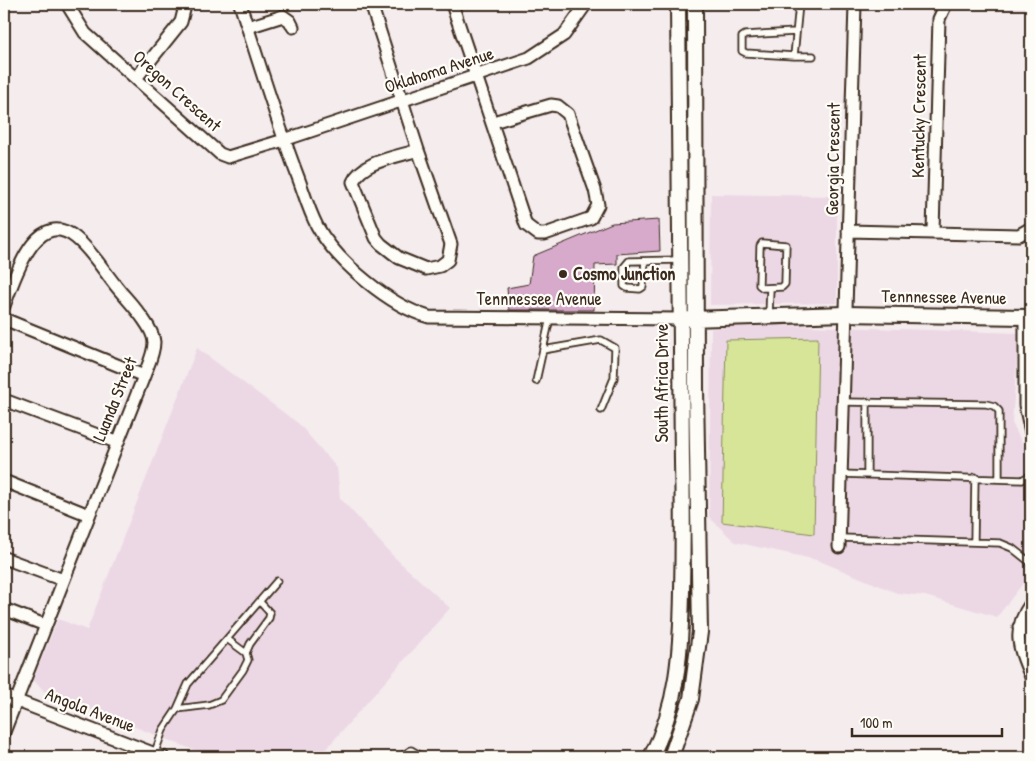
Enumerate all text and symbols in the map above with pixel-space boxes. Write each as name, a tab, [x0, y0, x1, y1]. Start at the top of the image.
street label: Oklahoma Avenue	[381, 40, 497, 99]
street label: Oregon Crescent	[128, 44, 228, 138]
street label: Kentucky Crescent	[905, 53, 932, 178]
street label: Georgia Crescent	[819, 102, 846, 215]
place label: Cosmo Junction	[573, 261, 675, 286]
marker: Cosmo Junction	[557, 268, 569, 280]
street label: Tennnessee Avenue	[881, 283, 1007, 310]
street label: Tennnessee Avenue	[476, 286, 602, 311]
street label: South Africa Drive	[649, 324, 674, 442]
street label: Luanda Street	[86, 352, 143, 445]
street label: Angola Avenue	[42, 681, 138, 738]
scale bar	[852, 706, 1002, 738]
text: 100 m	[860, 712, 893, 733]

